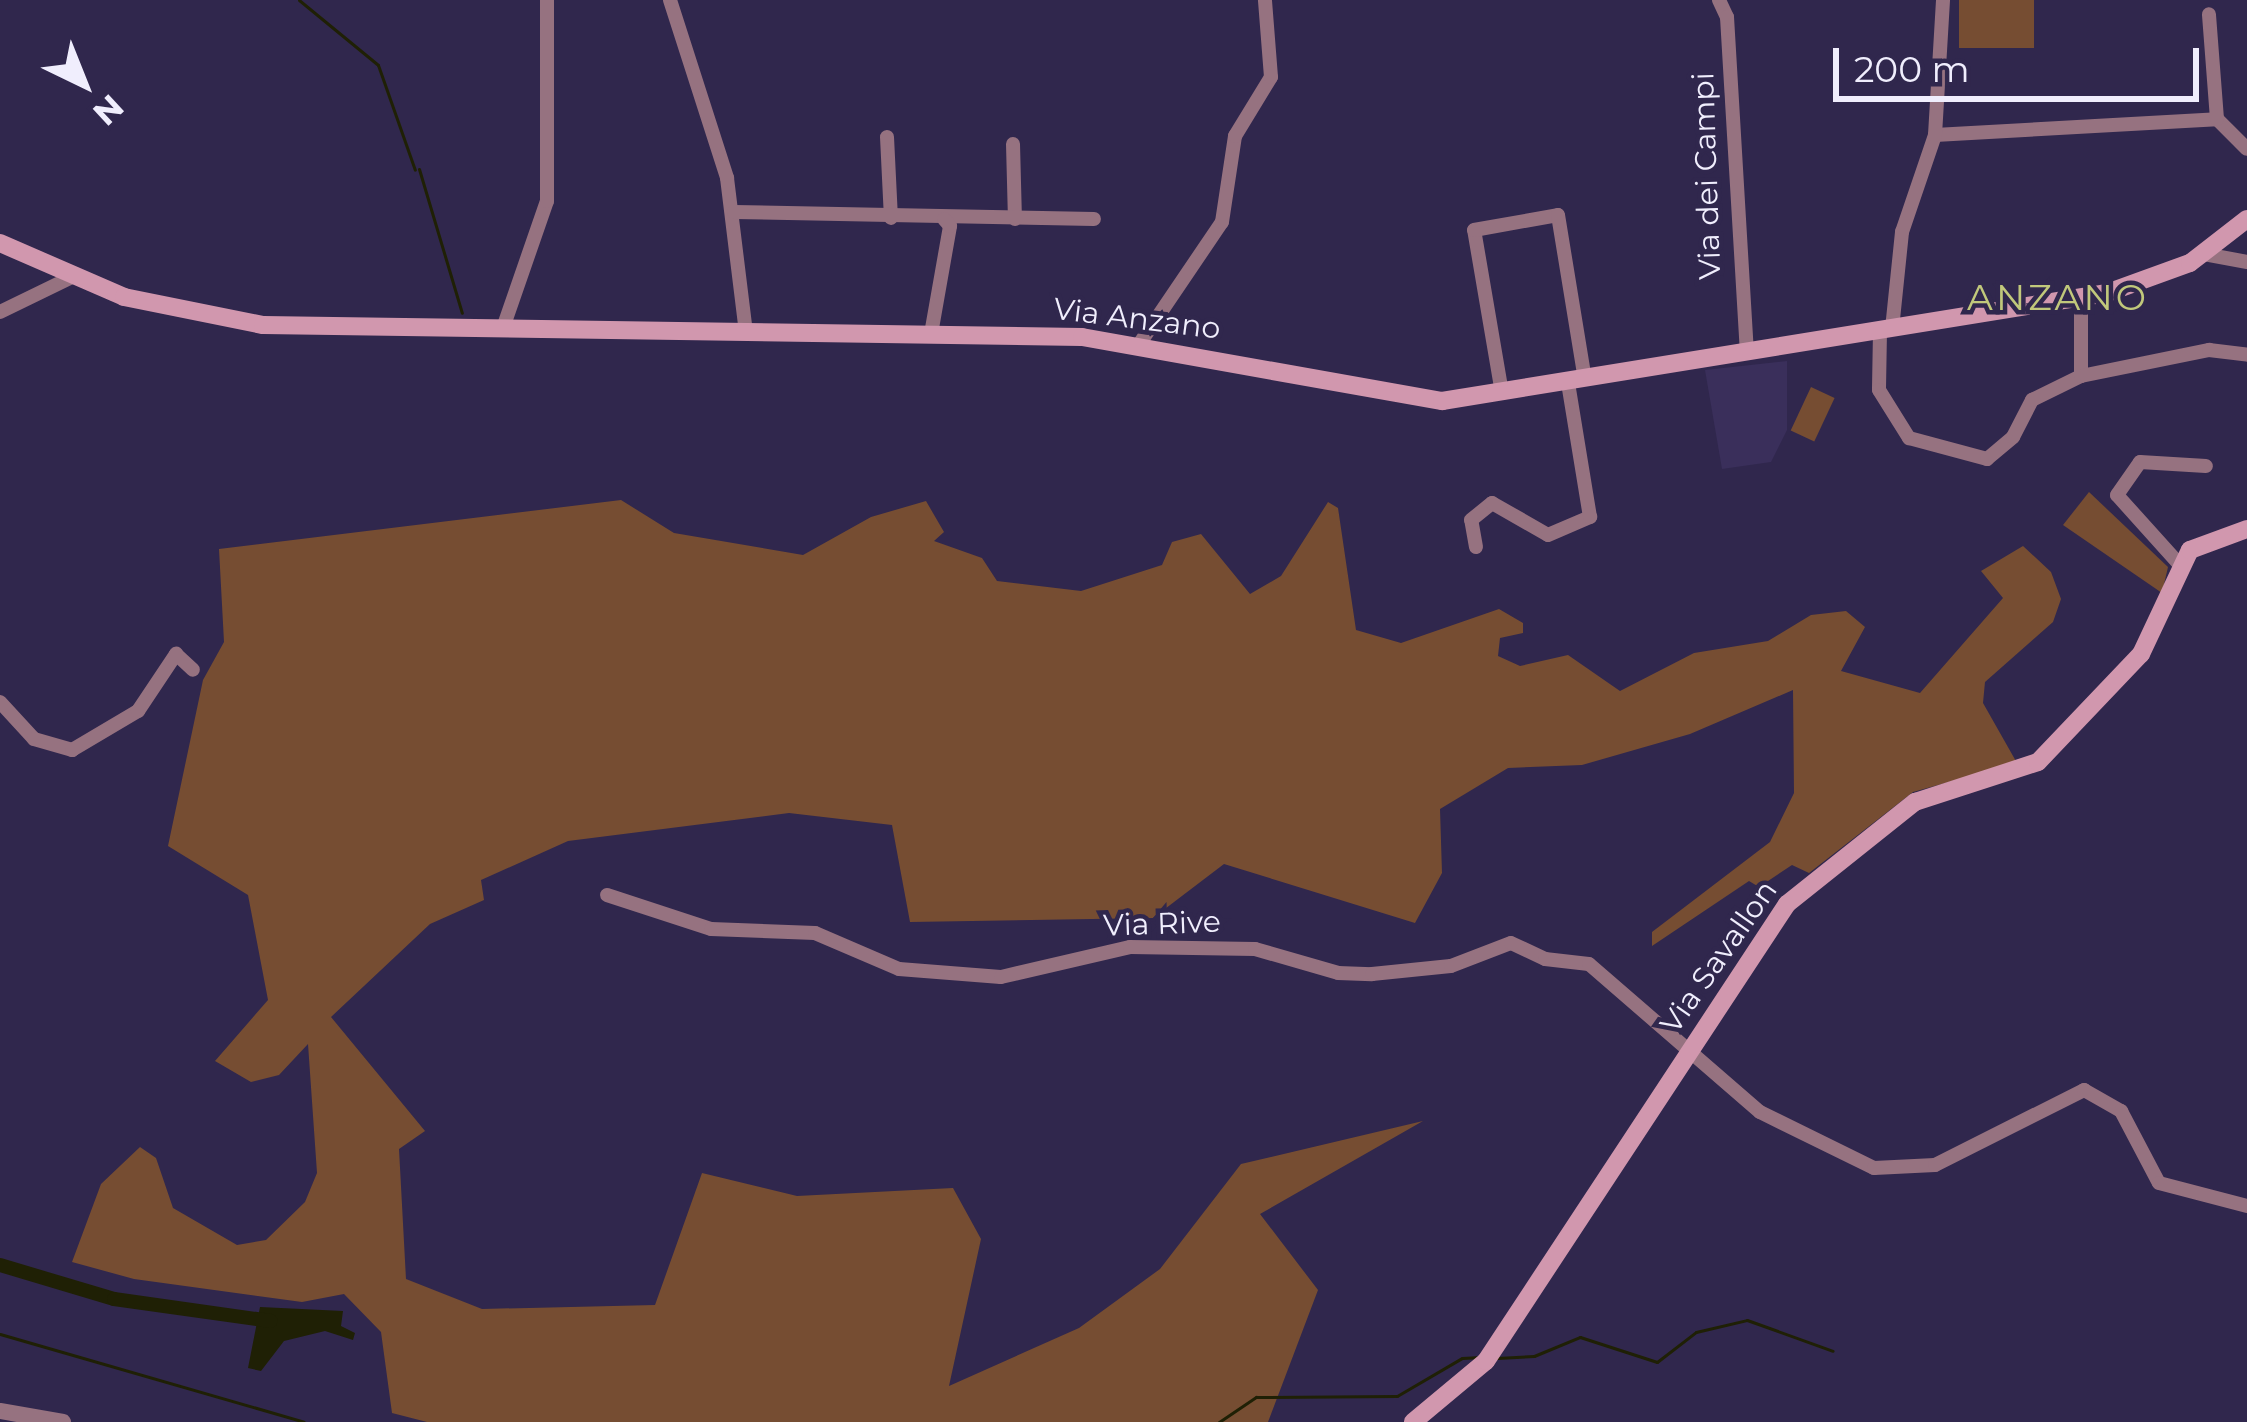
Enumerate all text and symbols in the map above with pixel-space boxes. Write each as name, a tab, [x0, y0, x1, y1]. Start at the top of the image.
north arrow	[24, 24, 144, 144]
scale bar	[1839, 24, 2205, 98]
text: 200 m	[1854, 47, 1970, 91]
street label: Via dei Campi	[1685, 72, 1729, 280]
text: N	[85, 87, 132, 134]
district label: ANZANO	[1967, 276, 2149, 320]
street label: Via Anzano	[1051, 291, 1223, 347]
street label: Via Savallon	[1653, 874, 1785, 1040]
street label: Via Rive	[1103, 904, 1221, 944]

